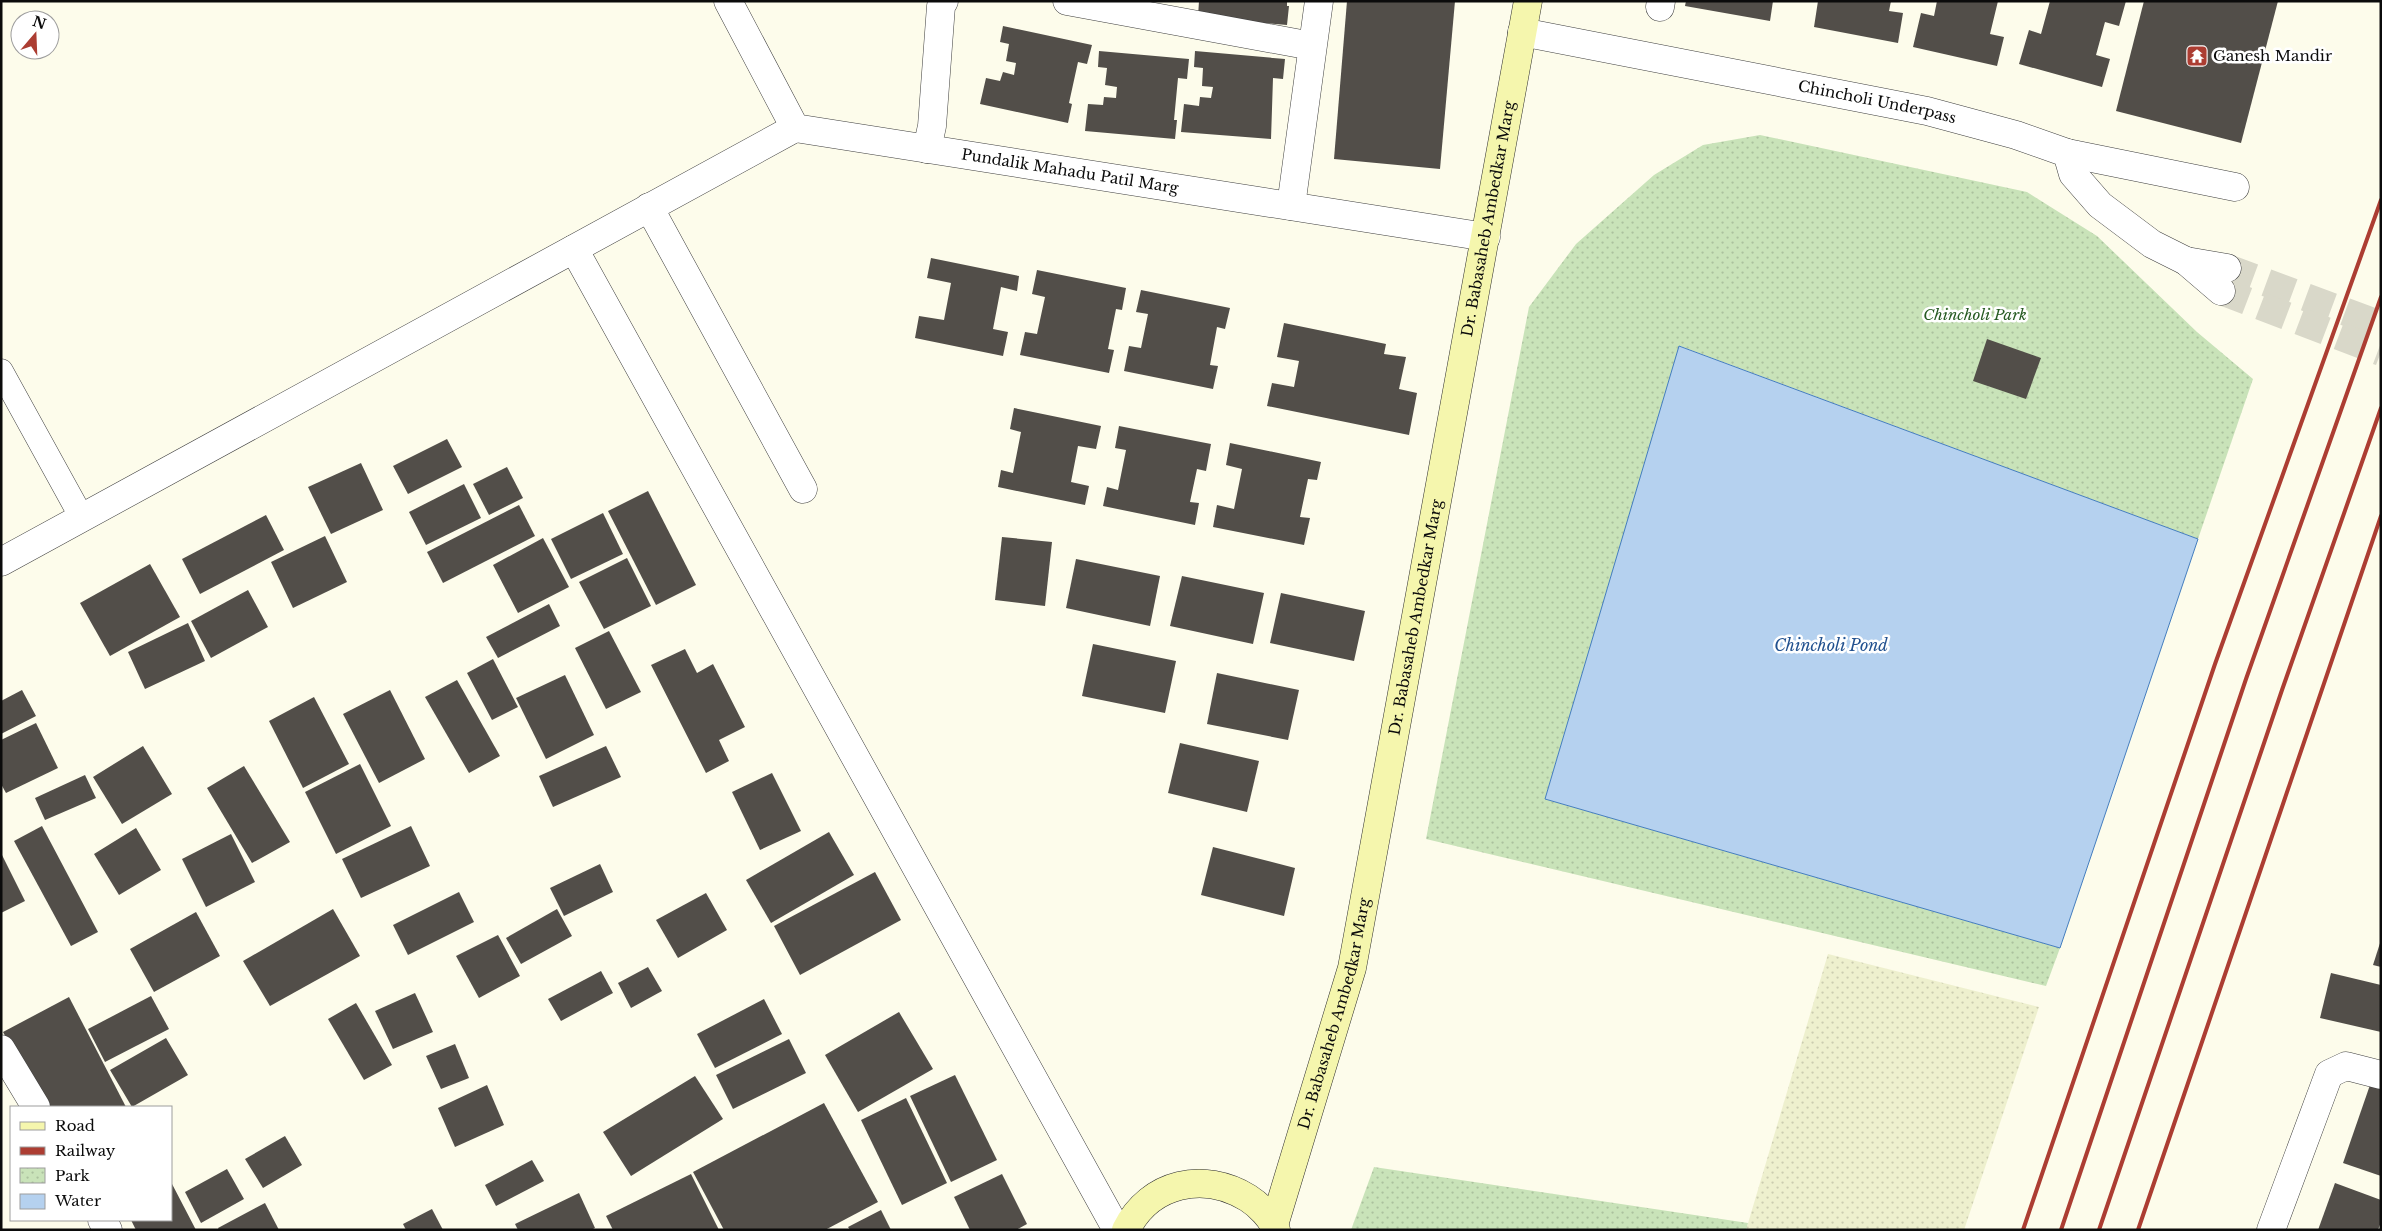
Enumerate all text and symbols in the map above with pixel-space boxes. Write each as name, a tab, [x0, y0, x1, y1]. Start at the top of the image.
north arrow	[10, 10, 60, 60]
text: N	[30, 12, 48, 33]
temple icon: Ganesh Mandir	[2185, 44, 2209, 68]
place label: Ganesh Mandir	[2213, 46, 2333, 65]
street label: Chincholi Underpass	[1796, 76, 1959, 128]
street label: Dr. Babasaheb Ambedkar Marg	[1457, 98, 1519, 338]
street label: Pundalik Mahadu Patil Marg	[960, 144, 1181, 198]
park label: Chincholi Park	[1923, 305, 2027, 324]
street label: Dr. Babasaheb Ambedkar Marg	[1385, 497, 1446, 737]
water label: Chincholi Pond	[1774, 635, 1888, 655]
street label: Dr. Babasaheb Ambedkar Marg	[1294, 895, 1374, 1132]
legend	[10, 1106, 172, 1221]
text: Road	[55, 1116, 95, 1135]
text: Railway	[55, 1141, 116, 1160]
text: Park	[55, 1166, 91, 1185]
text: Water	[54, 1191, 102, 1210]

